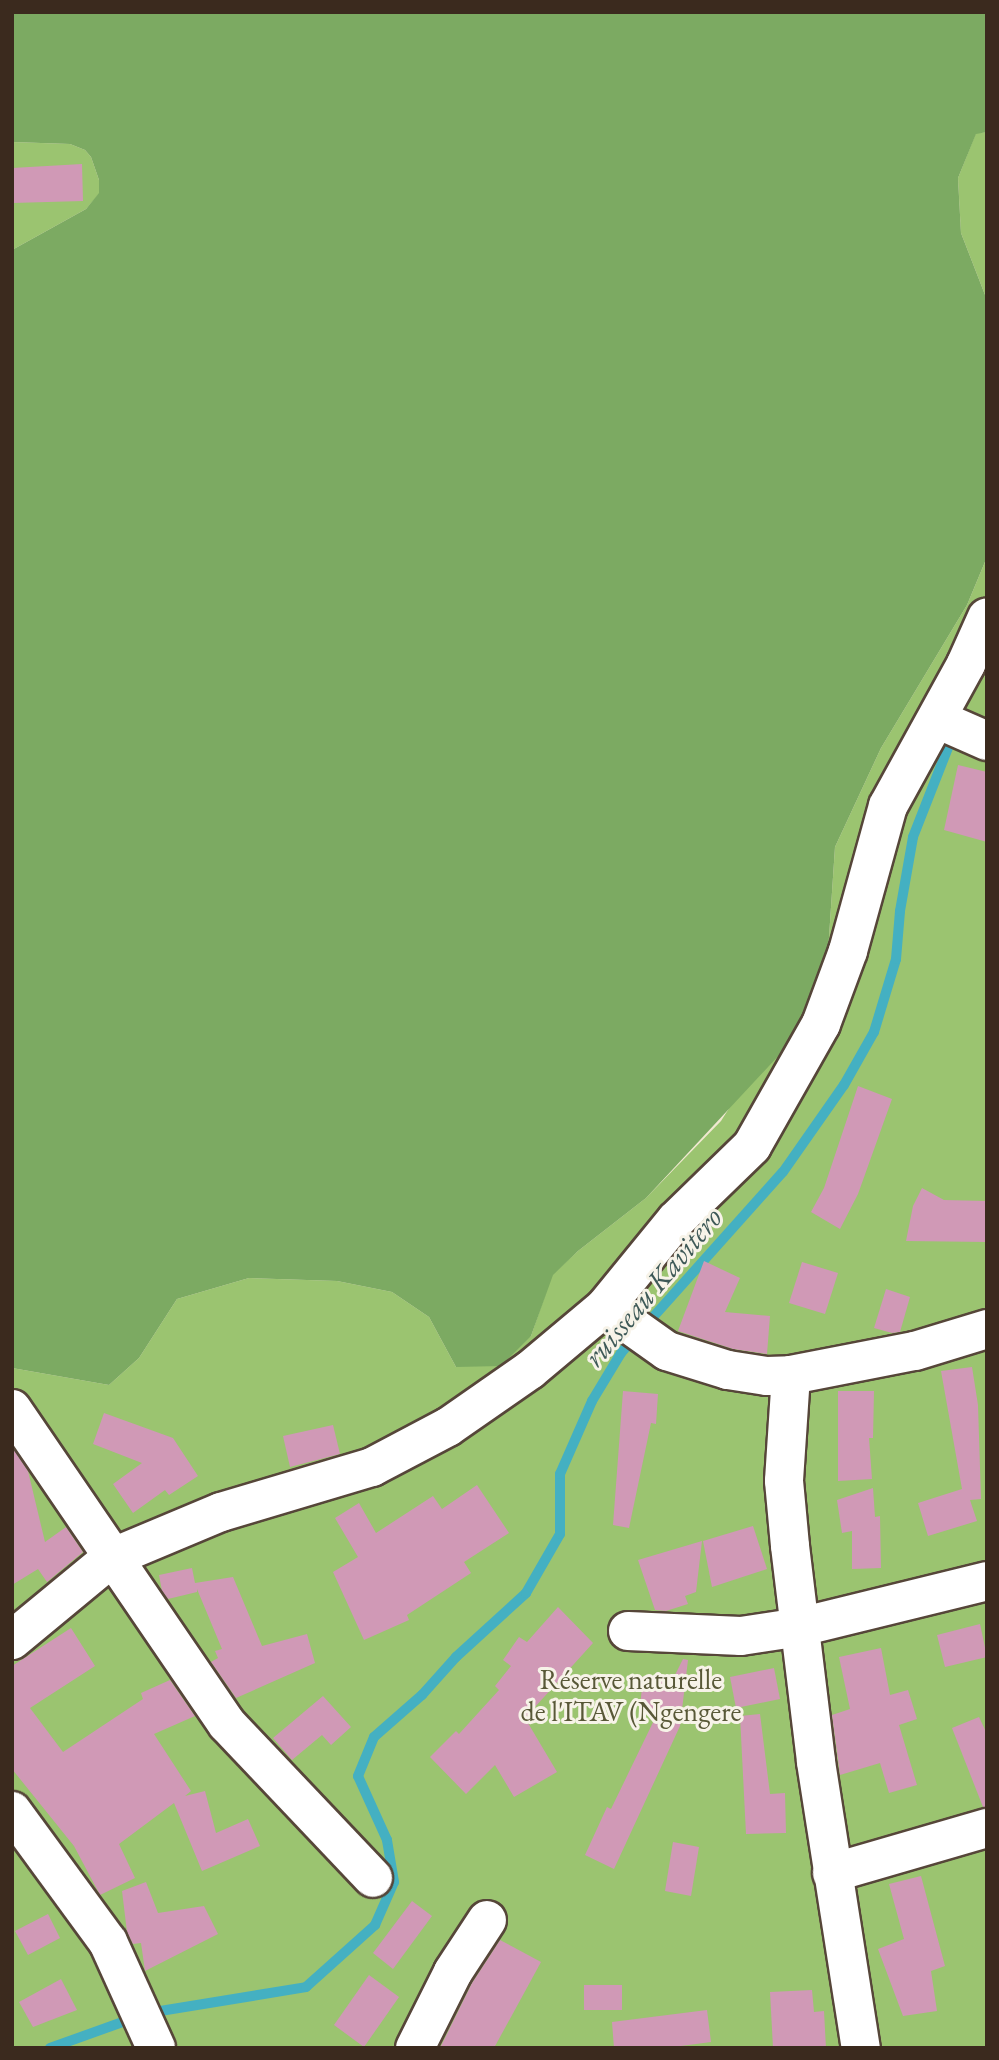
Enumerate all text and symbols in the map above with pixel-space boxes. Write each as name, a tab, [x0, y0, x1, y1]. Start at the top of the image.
water label: ruisseau Kavitero	[576, 1200, 730, 1374]
park label: Réserve naturelle de l'ITAV (Ngengere	[520, 1662, 742, 1728]

